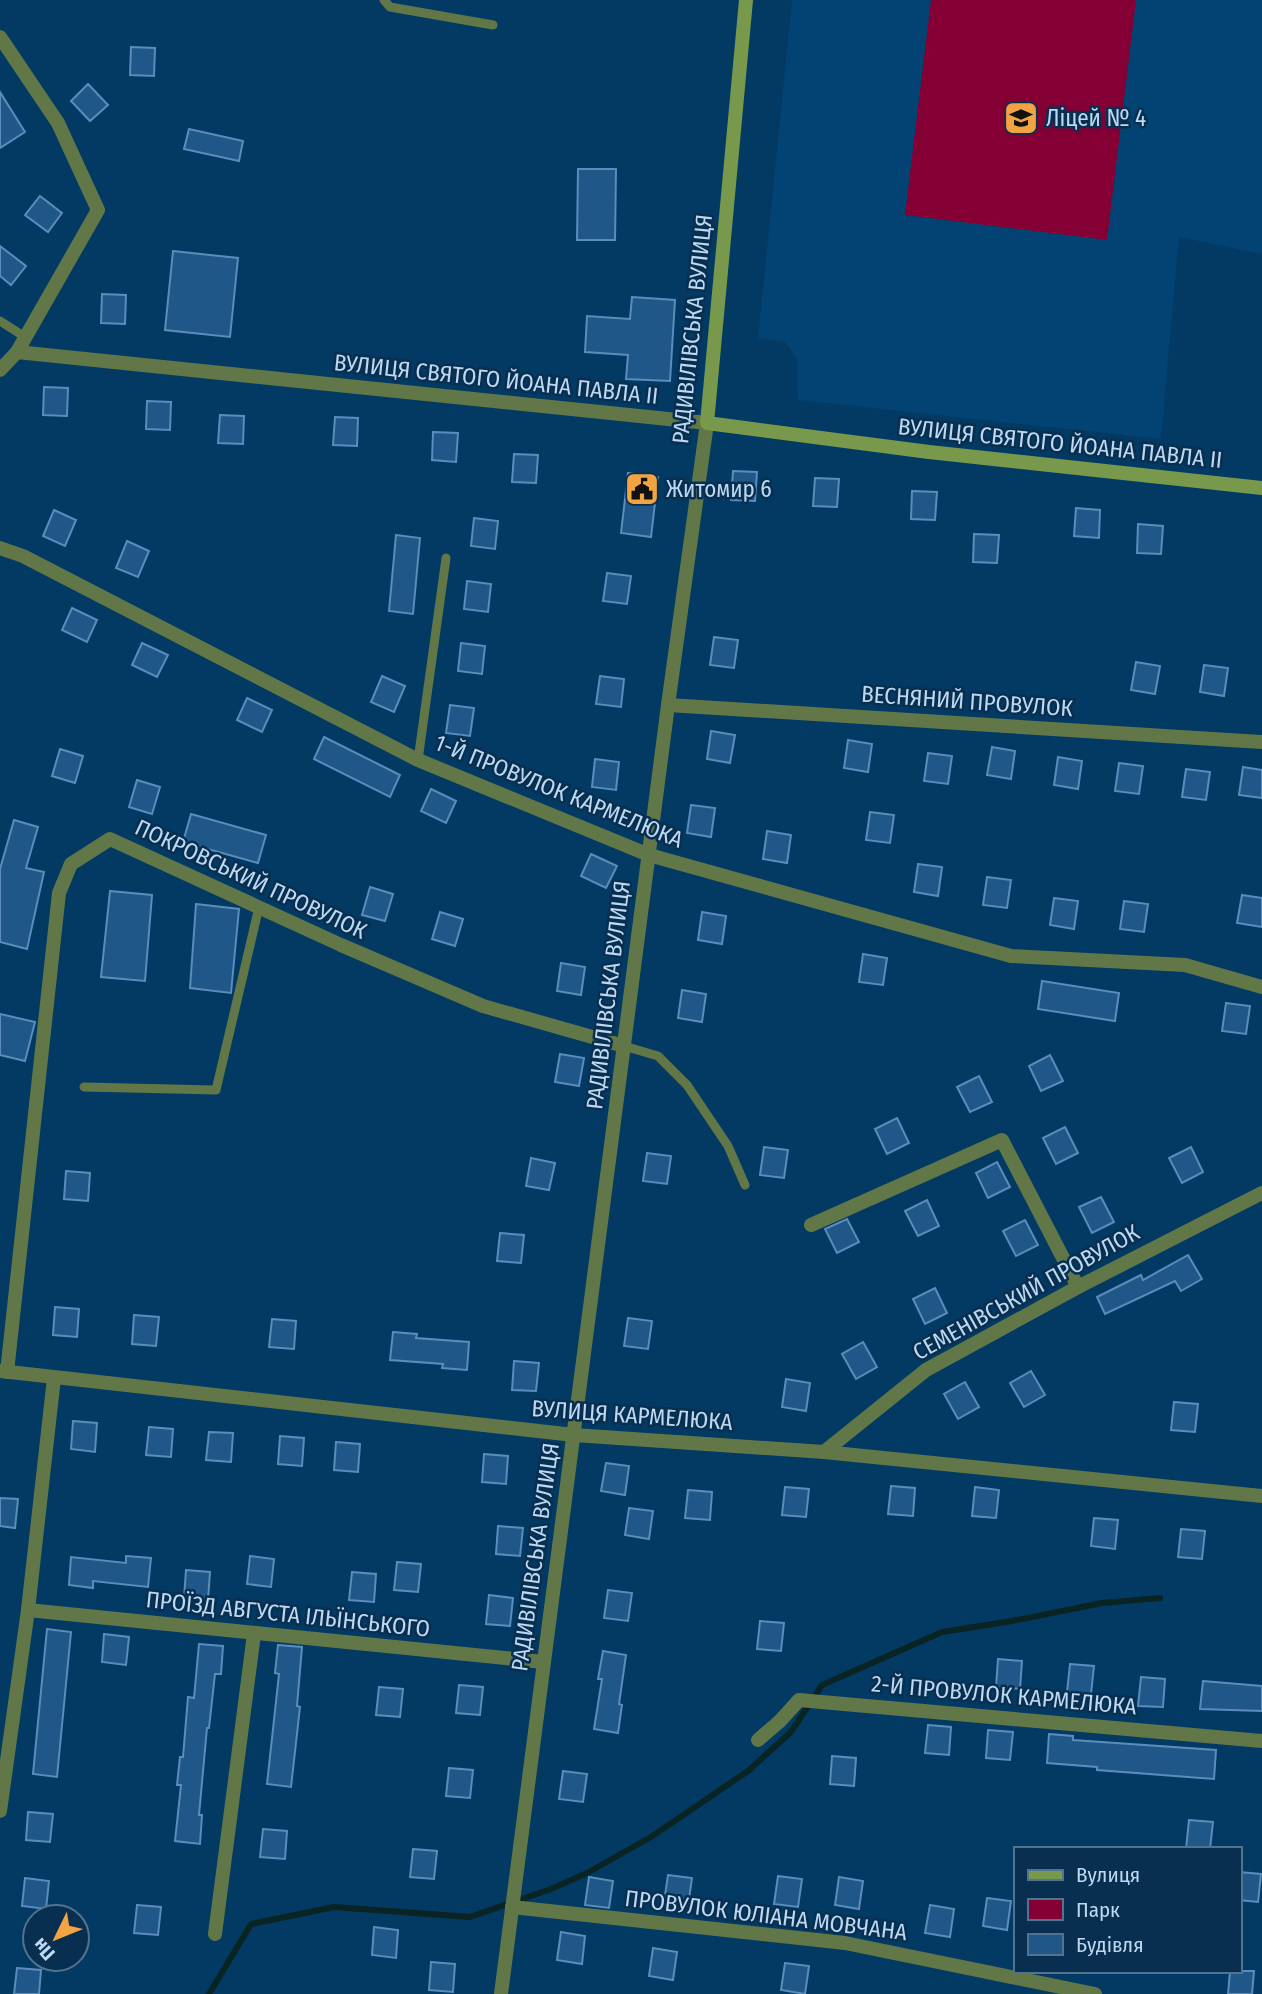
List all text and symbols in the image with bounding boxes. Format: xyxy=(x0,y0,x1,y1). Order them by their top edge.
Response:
school or university icon: Ліцей № 4 xyxy=(1002,99,1040,137)
place label: Ліцей № 4 xyxy=(1046,104,1146,132)
street label: РАДИВІЛІВСЬКА ВУЛИЦЯ xyxy=(666,213,718,445)
street label: ВУЛИЦЯ СВЯТОГО ЙОАНА ПАВЛА II xyxy=(333,348,659,410)
street label: ВУЛИЦЯ СВЯТОГО ЙОАНА ПАВЛА II xyxy=(897,412,1223,474)
public building icon: Житомир 6 xyxy=(623,470,661,508)
place label: Житомир 6 xyxy=(666,475,772,503)
street label: ВЕСНЯНИЙ ПРОВУЛОК xyxy=(860,680,1074,722)
street label: 1-Й ПРОВУЛОК КАРМЕЛЮКА xyxy=(431,728,687,854)
street label: ПОКРОВСЬКИЙ ПРОВУЛОК xyxy=(131,813,372,945)
street label: РАДИВІЛІВСЬКА ВУЛИЦЯ xyxy=(580,879,636,1111)
street label: СЕМЕНІВСЬКИЙ ПРОВУЛОК xyxy=(908,1218,1145,1366)
street label: ВУЛИЦЯ КАРМЕЛЮКА xyxy=(530,1394,734,1436)
street label: РАДИВІЛІВСЬКА ВУЛИЦЯ xyxy=(505,1441,565,1673)
street label: ПРОЇЗД АВГУСТА ІЛЬЇНСЬКОГО xyxy=(145,1585,431,1643)
street label: 2-Й ПРОВУЛОК КАРМЕЛЮКА xyxy=(870,1669,1138,1721)
legend xyxy=(1014,1847,1241,1973)
text: Вулиця xyxy=(1076,1862,1140,1888)
street label: ПРОВУЛОК ЮЛІАНА МОВЧАНА xyxy=(623,1884,909,1946)
text: Парк xyxy=(1076,1897,1120,1923)
north arrow xyxy=(21,1903,91,1973)
text: Будівля xyxy=(1076,1932,1144,1958)
text: Пн xyxy=(28,1934,60,1965)

